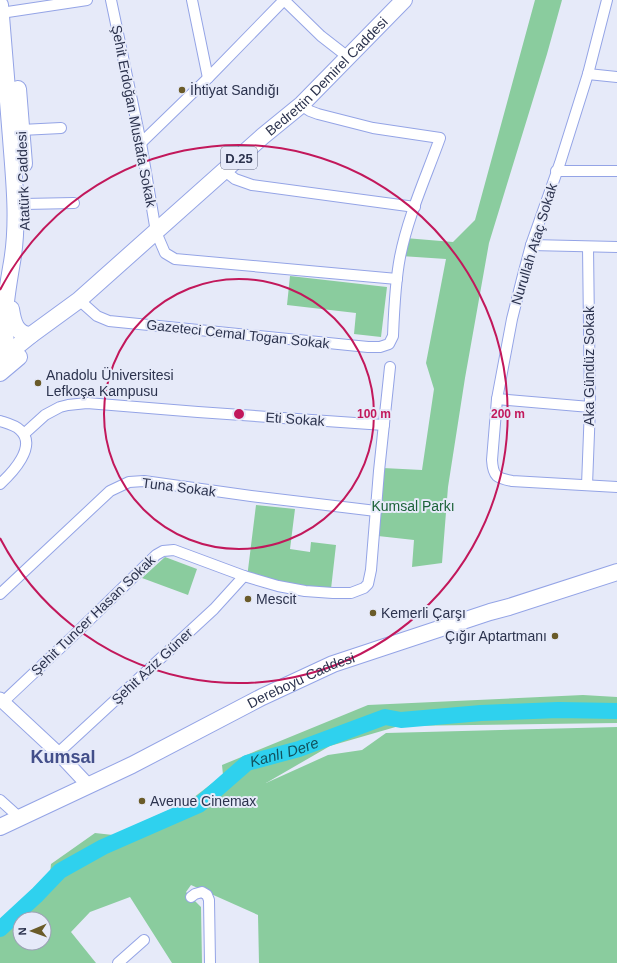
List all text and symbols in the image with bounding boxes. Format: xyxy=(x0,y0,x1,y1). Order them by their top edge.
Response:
street label: Bedrettin Demirel Caddesi xyxy=(262,14,391,139)
street label: Şehit Erdoğan Mustafa Sokak xyxy=(108,24,160,209)
place label: İhtiyat Sandığı xyxy=(190,81,280,98)
marker: İhtiyat Sandığı xyxy=(177,85,187,95)
street label: Atatürk Caddesi xyxy=(13,131,33,231)
road number: D.25 xyxy=(221,147,257,169)
street label: Nurullah Ataç Sokak xyxy=(508,180,560,307)
street label: Aka Gündüz Sokak xyxy=(581,305,597,426)
street label: Gazeteci Cemal Togan Sokak xyxy=(146,316,331,352)
place label: Anadolu Üniversitesi Lefkoşa Kampusu xyxy=(46,366,174,399)
marker: Anadolu Üniversitesi Lefkoşa Kampusu xyxy=(33,378,43,388)
centre of rings xyxy=(232,407,246,421)
text: 100 m xyxy=(357,407,391,421)
text: 200 m xyxy=(491,407,525,421)
street label: Eti Sokak xyxy=(265,409,326,429)
street label: Tuna Sokak xyxy=(141,475,218,500)
park label: Kumsal Parkı xyxy=(371,498,455,514)
street label: Şehit Tuncer Hasan Sokak xyxy=(28,551,159,678)
place label: Mescit xyxy=(256,591,297,607)
marker: Mescit xyxy=(243,594,253,604)
place label: Kemerli Çarşı xyxy=(381,605,466,621)
marker: Kemerli Çarşı xyxy=(368,608,378,618)
street label: Şehit Aziz Güner xyxy=(108,624,196,707)
place label: Çığır Aptartmanı xyxy=(445,628,547,644)
marker: Çığır Aptartmanı xyxy=(550,631,560,641)
street label: Dereboyu Caddesi xyxy=(244,649,357,711)
water label: Kanlı Dere xyxy=(248,733,321,770)
district label: Kumsal xyxy=(30,747,96,767)
place label: Avenue Cinemax xyxy=(150,793,256,809)
marker: Avenue Cinemax xyxy=(137,796,147,806)
north arrow xyxy=(12,911,52,951)
text: N xyxy=(16,927,28,936)

